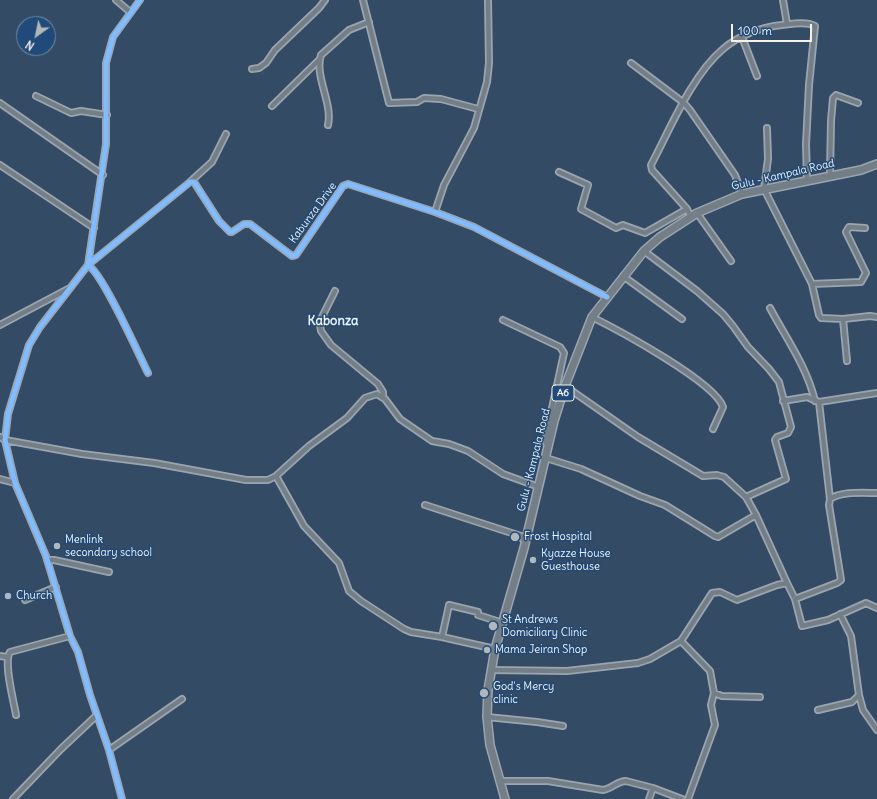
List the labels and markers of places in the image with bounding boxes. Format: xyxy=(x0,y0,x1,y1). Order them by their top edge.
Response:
place label: Frost Hospital xyxy=(524,530,592,544)
marker: Frost Hospital xyxy=(509,531,521,543)
place label: Menlink secondary school xyxy=(65,533,152,559)
marker: Menlink secondary school xyxy=(52,541,62,551)
place label: Kyazze House Guesthouse xyxy=(541,547,611,573)
marker: Kyazze House Guesthouse xyxy=(528,555,538,565)
place label: Church xyxy=(16,589,52,603)
marker: Church xyxy=(3,591,13,601)
place label: St Andrews Domiciliary Clinic xyxy=(502,613,587,639)
marker: St Andrews Domiciliary Clinic xyxy=(487,620,499,632)
place label: Mama Jeiran Shop xyxy=(495,643,587,657)
marker: Mama Jeiran Shop xyxy=(482,645,492,655)
place label: God's Mercy clinic xyxy=(493,680,554,706)
marker: God's Mercy clinic xyxy=(478,687,490,699)

